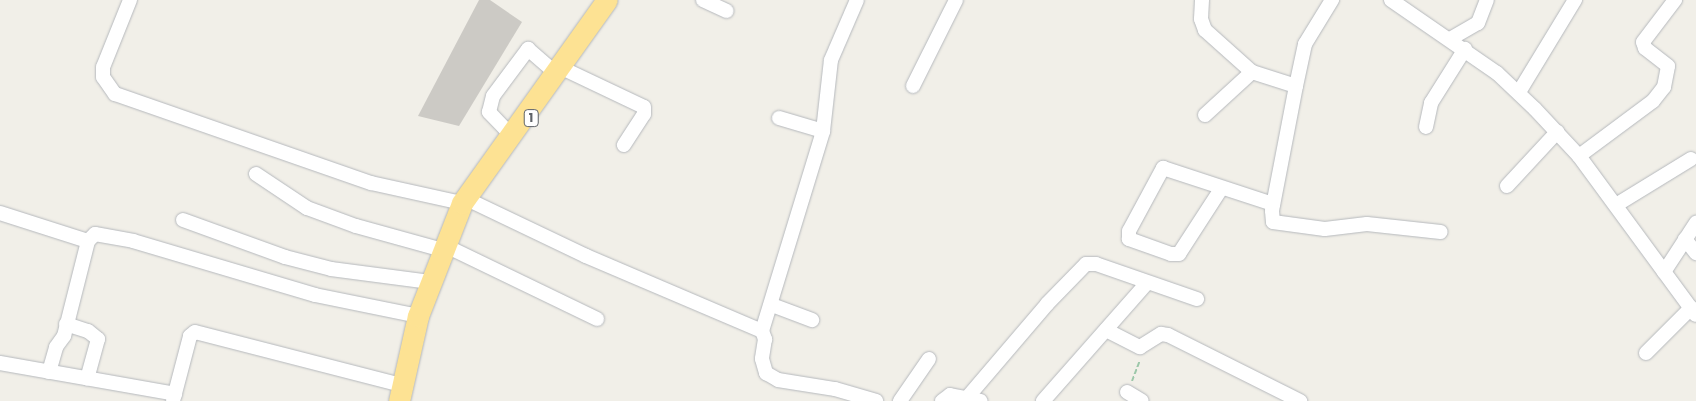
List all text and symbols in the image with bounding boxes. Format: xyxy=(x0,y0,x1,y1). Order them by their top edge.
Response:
road number: 1 xyxy=(524,109,538,128)

